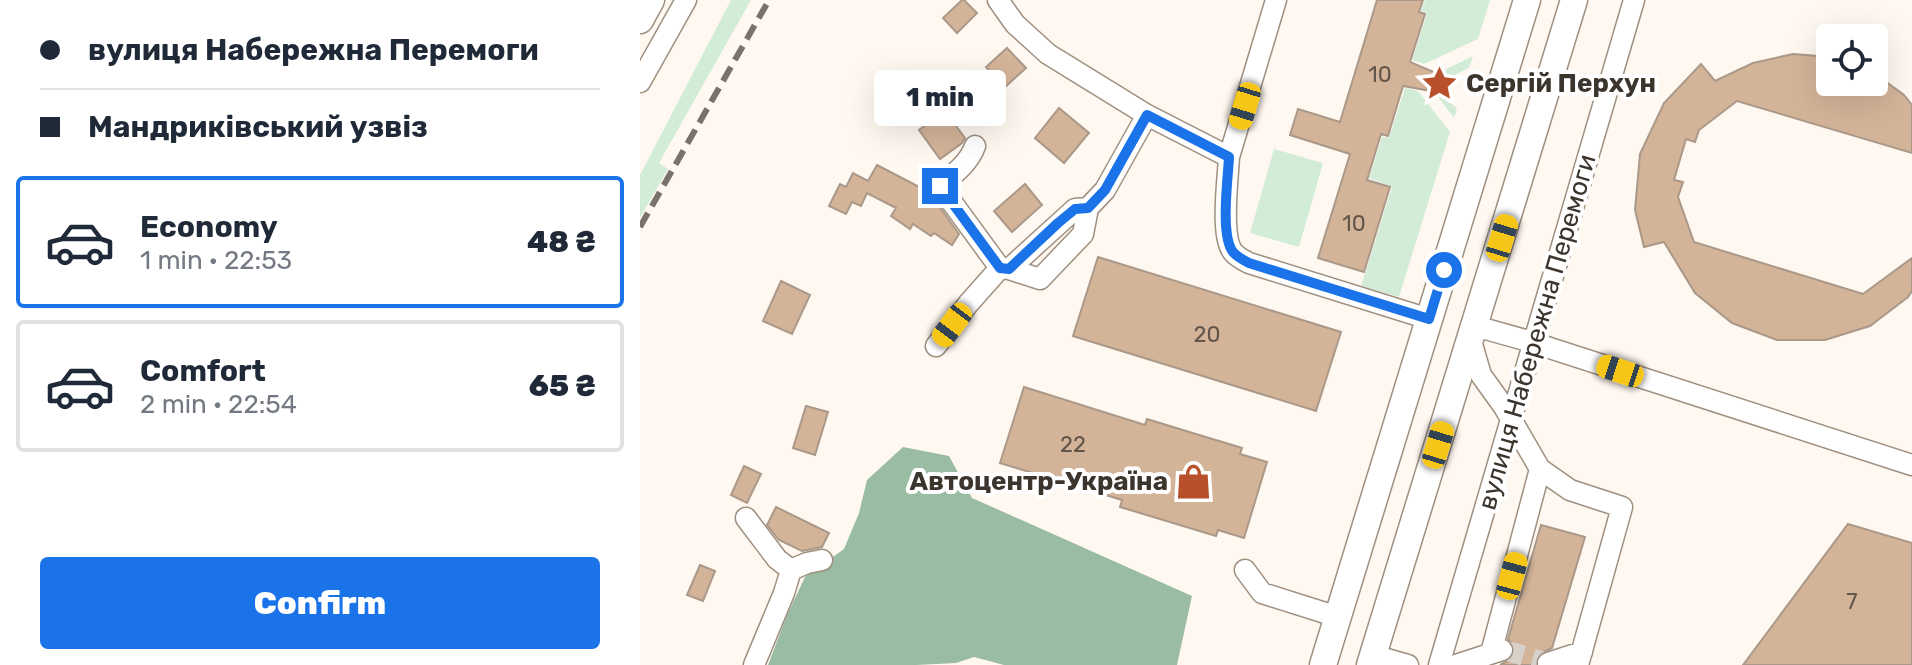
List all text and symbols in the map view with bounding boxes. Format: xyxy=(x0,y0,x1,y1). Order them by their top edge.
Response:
map controls xyxy=(1816,24,1888,96)
button: locate xyxy=(1816,24,1888,96)
text: вулиця Набережна Перемоги xyxy=(88,32,539,68)
house number: 10 xyxy=(1368,61,1392,88)
place icon: Сергій Перхун xyxy=(1421,64,1459,102)
place label: Сергій Перхун xyxy=(1466,68,1656,99)
callout: 1 min xyxy=(874,70,1006,126)
car xyxy=(1227,80,1263,132)
text: 1 min xyxy=(906,82,974,113)
text: Мандриківський узвіз xyxy=(88,109,428,145)
street label: вулиця Набережна Перемоги xyxy=(1471,151,1603,513)
route end xyxy=(922,168,958,204)
icon: car xyxy=(44,206,116,278)
text: Economy xyxy=(140,209,278,245)
house number: 10 xyxy=(1342,210,1366,237)
car xyxy=(1484,212,1520,264)
text: 48 ₴ xyxy=(527,224,596,260)
text: 1 min · 22:53 xyxy=(140,245,292,276)
route start xyxy=(1426,252,1462,288)
car xyxy=(928,299,976,351)
house number: 20 xyxy=(1194,321,1220,348)
icon: car xyxy=(44,350,116,422)
car xyxy=(1593,352,1647,390)
text: Comfort xyxy=(140,353,266,389)
text: 65 ₴ xyxy=(529,368,596,404)
text: 2 min · 22:54 xyxy=(140,389,297,420)
car xyxy=(1420,419,1456,471)
house number: 22 xyxy=(1060,431,1086,458)
shop icon: Автоцентр-Україна xyxy=(1175,462,1213,500)
place label: Автоцентр-Україна xyxy=(910,466,1168,497)
car xyxy=(1494,550,1530,602)
button: Confirm xyxy=(40,557,600,649)
house number: 7 xyxy=(1846,588,1858,615)

